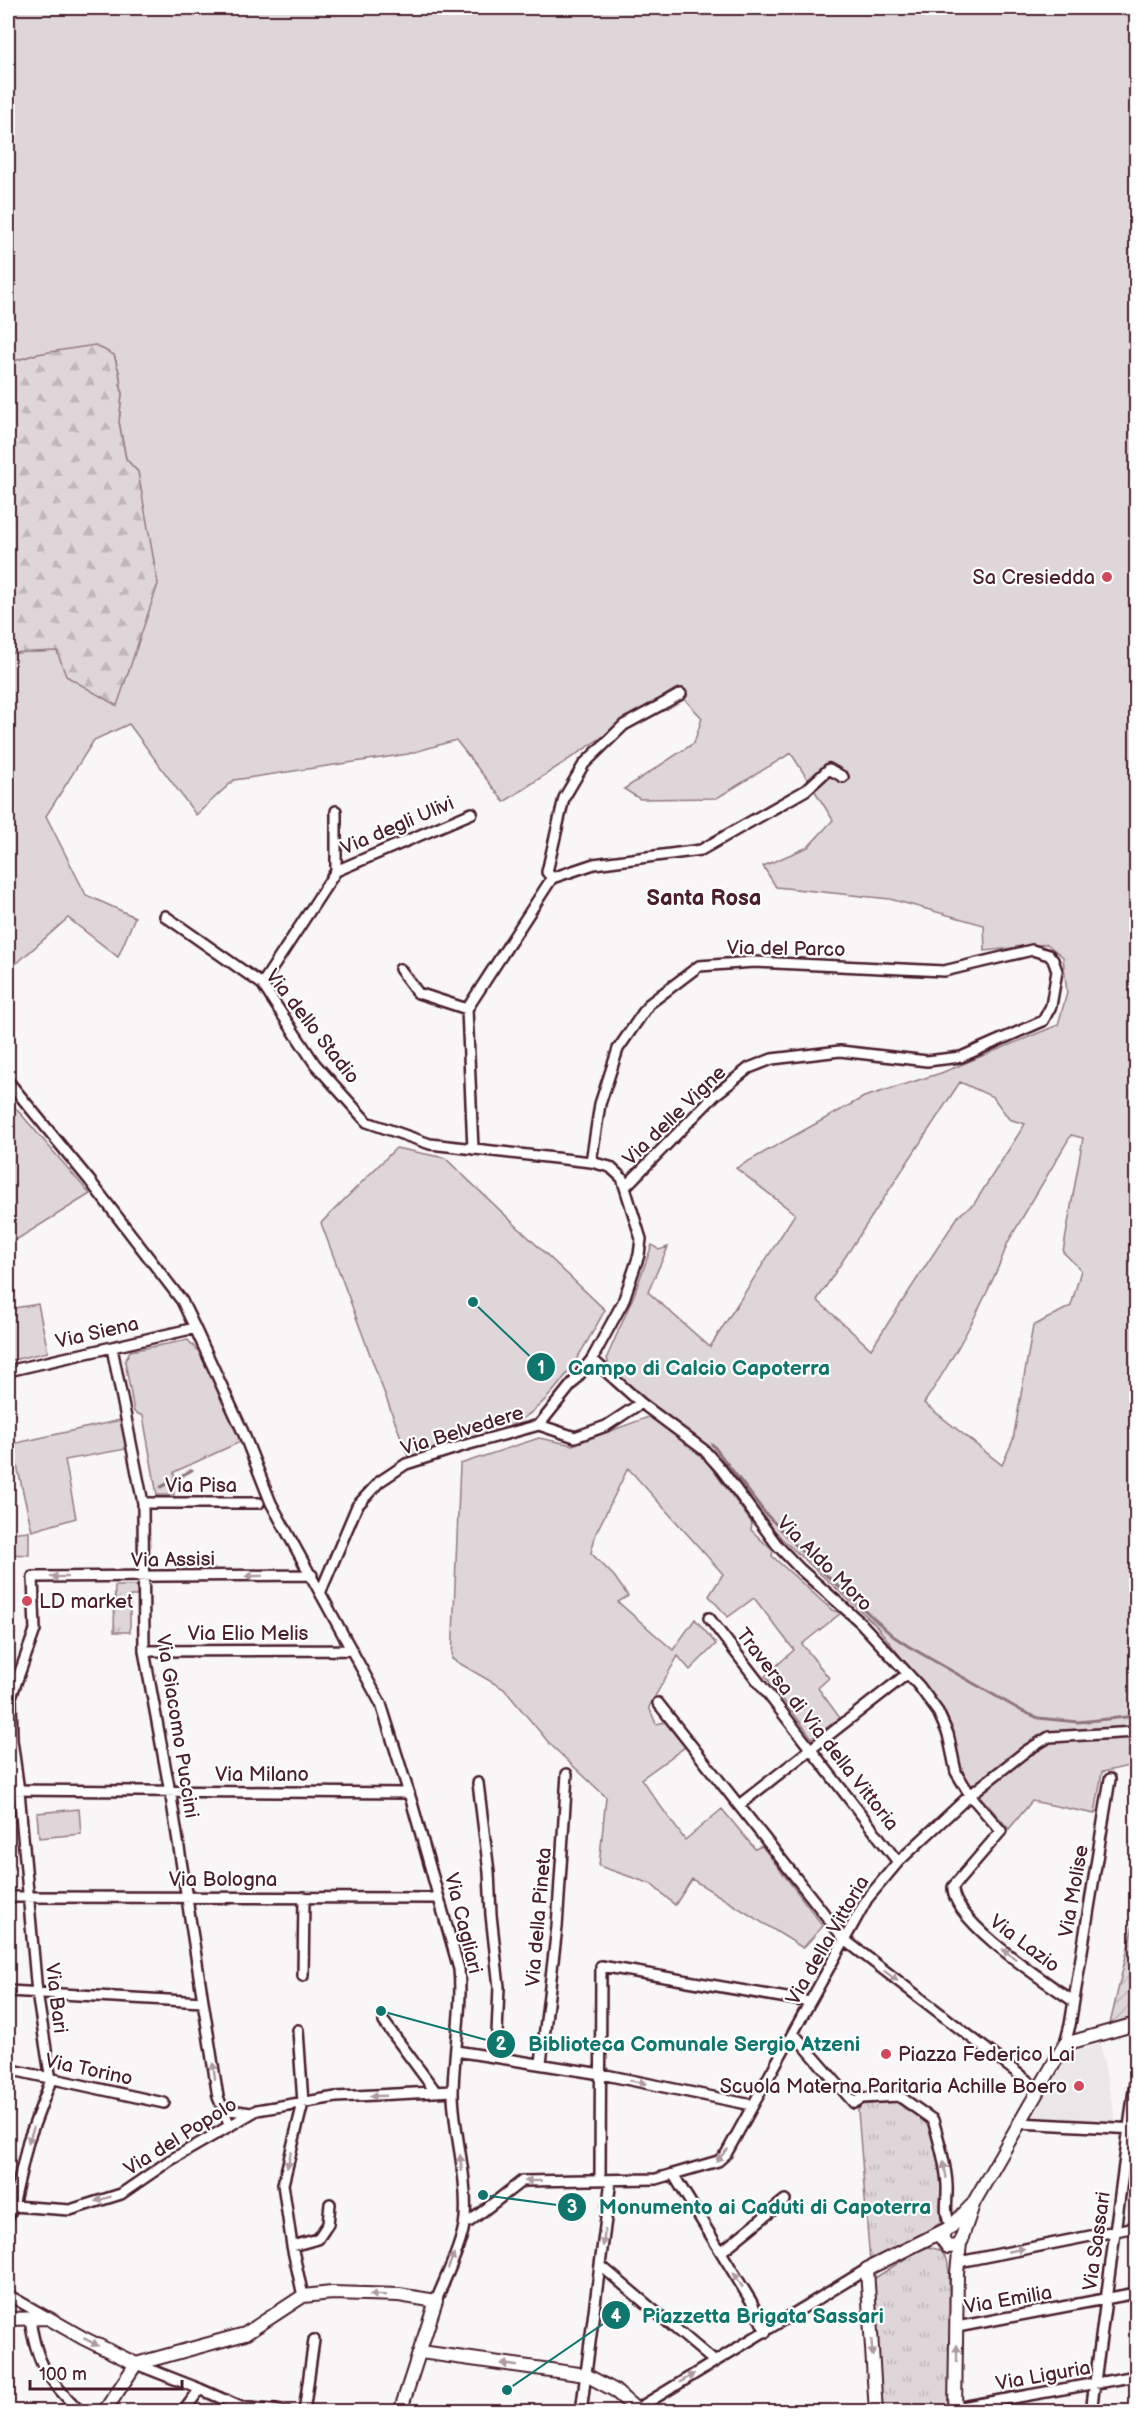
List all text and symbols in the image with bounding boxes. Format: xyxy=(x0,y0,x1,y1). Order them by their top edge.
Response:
place label: Sa Cresiedda xyxy=(973,566,1095,590)
marker: Sa Cresiedda xyxy=(1100,570,1114,584)
street label: Via degli Ulivi xyxy=(337,791,458,861)
district label: Santa Rosa xyxy=(647,885,761,912)
street label: Via del Parco xyxy=(726,936,846,962)
street label: Via dello Stadio xyxy=(260,965,364,1089)
street label: Via delle Vigne xyxy=(618,1060,731,1171)
street label: Via Siena xyxy=(53,1312,141,1354)
callout: Campo di Calcio Capoterra xyxy=(526,1348,842,1387)
text: Campo di Calcio Capoterra xyxy=(568,1356,830,1381)
text: 1 xyxy=(537,1358,545,1379)
street label: Via Belvedere xyxy=(398,1401,527,1461)
street label: Via Pisa xyxy=(165,1474,237,1498)
street label: Via Aldo Moro xyxy=(771,1511,877,1617)
street label: Via Assisi xyxy=(131,1547,215,1573)
one-way arrow xyxy=(244,1571,263,1581)
one-way arrow xyxy=(49,1572,68,1582)
place label: LD market xyxy=(39,1590,133,1614)
marker: LD market xyxy=(20,1594,34,1608)
street label: Via Elio Melis xyxy=(188,1622,309,1646)
street label: Traversa di Via della Vittoria xyxy=(731,1624,904,1836)
street label: Via Giacomo Puccini xyxy=(151,1633,203,1820)
street label: Via Milano xyxy=(215,1763,309,1787)
street label: Via Molise xyxy=(1054,1843,1094,1939)
street label: Via della Pineta xyxy=(521,1846,557,1988)
street label: Via Bologna xyxy=(169,1868,277,1892)
street label: Via Cagliari xyxy=(439,1870,487,1976)
street label: Via della Vittoria xyxy=(781,1872,875,2009)
street label: Via Lazio xyxy=(985,1910,1064,1978)
one-way arrow xyxy=(1002,1948,1017,1960)
street label: Via Bari xyxy=(40,1962,72,2035)
one-way arrow xyxy=(883,1969,899,1982)
callout: Biblioteca Comunale Sergio Atzeni xyxy=(486,2025,872,2064)
text: Biblioteca Comunale Sergio Atzeni xyxy=(528,2032,860,2057)
text: 2 xyxy=(496,2034,507,2055)
place label: Piazza Federico Lai xyxy=(898,2043,1075,2067)
marker: Piazza Federico Lai xyxy=(879,2047,893,2061)
street label: Via Torino xyxy=(43,2049,135,2091)
one-way arrow xyxy=(209,2061,218,2080)
place label: Scuola Materna Paritaria Achille Boero xyxy=(720,2075,1067,2099)
one-way arrow xyxy=(629,2077,647,2087)
marker: Scuola Materna Paritaria Achille Boero xyxy=(1072,2079,1086,2093)
one-way arrow xyxy=(368,2091,387,2100)
street label: Via del Popolo xyxy=(120,2093,241,2181)
one-way arrow xyxy=(25,2126,35,2144)
one-way arrow xyxy=(715,2148,730,2162)
one-way arrow xyxy=(284,2151,294,2169)
one-way arrow xyxy=(456,2154,465,2173)
one-way arrow xyxy=(940,2160,949,2179)
one-way arrow xyxy=(524,2176,543,2186)
callout: Monumento ai Caduti di Capoterra xyxy=(557,2187,943,2226)
street label: Via Sassari xyxy=(1078,2190,1116,2292)
one-way arrow xyxy=(94,2195,112,2204)
text: Monumento ai Caduti di Capoterra xyxy=(599,2195,931,2220)
text: 3 xyxy=(567,2197,577,2218)
one-way arrow xyxy=(599,2229,608,2248)
one-way arrow xyxy=(1007,2245,1026,2254)
one-way arrow xyxy=(447,2252,456,2270)
one-way arrow xyxy=(733,2272,744,2288)
street label: Via Emilia xyxy=(962,2280,1054,2319)
one-way arrow xyxy=(369,2290,388,2300)
callout: Piazzetta Brigata Sassari xyxy=(601,2296,896,2335)
text: Piazzetta Brigata Sassari xyxy=(642,2304,884,2329)
text: 4 xyxy=(611,2306,622,2327)
one-way arrow xyxy=(83,2337,100,2347)
one-way arrow xyxy=(868,2339,877,2358)
one-way arrow xyxy=(953,2344,962,2363)
scale bar xyxy=(30,2353,182,2391)
street label: Via Liguria xyxy=(994,2356,1092,2396)
one-way arrow xyxy=(499,2360,518,2369)
text: 100 m xyxy=(39,2364,87,2385)
one-way arrow xyxy=(679,2373,695,2384)

